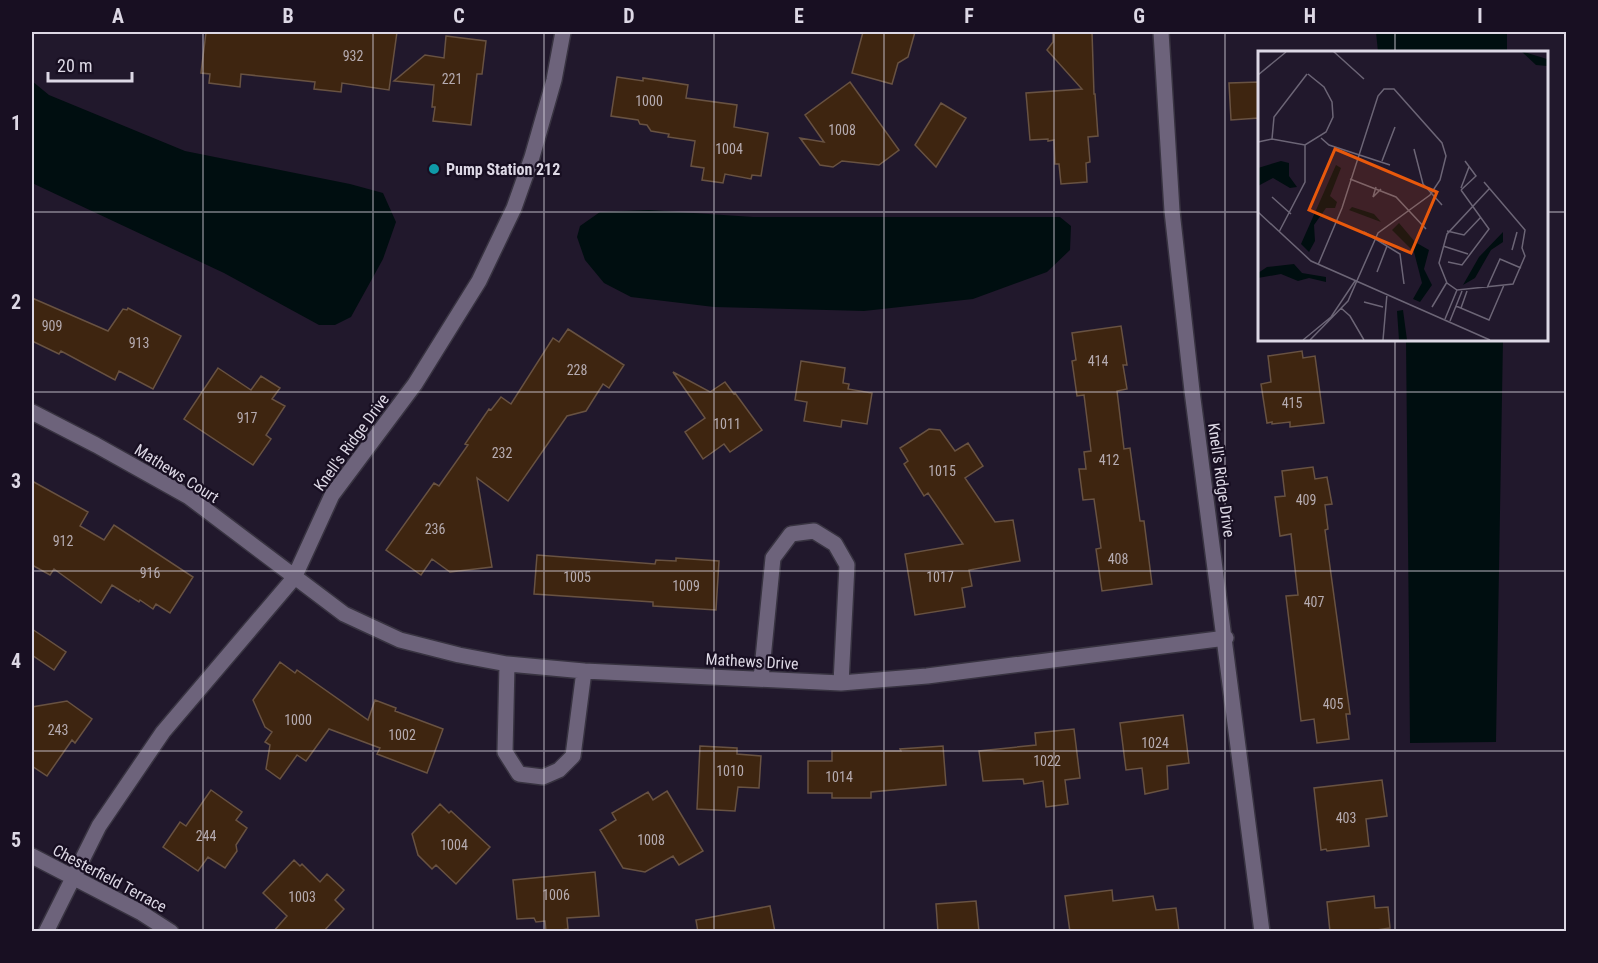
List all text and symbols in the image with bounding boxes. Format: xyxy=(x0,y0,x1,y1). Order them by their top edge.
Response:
text: A xyxy=(112,4,124,28)
text: B xyxy=(282,4,294,28)
text: C xyxy=(453,4,465,28)
text: D xyxy=(623,4,635,28)
text: E xyxy=(794,4,804,28)
text: F xyxy=(964,4,974,28)
text: G xyxy=(1133,4,1145,28)
text: H xyxy=(1304,4,1316,28)
text: I xyxy=(1477,4,1483,28)
scale bar xyxy=(48,45,132,83)
house number: 932 xyxy=(343,48,363,64)
inset map xyxy=(1258,51,1547,340)
text: 20 m xyxy=(57,55,92,76)
house number: 221 xyxy=(442,71,462,87)
house number: 1000 xyxy=(635,93,663,109)
text: 1 xyxy=(11,111,21,135)
house number: 1008 xyxy=(828,122,856,138)
house number: 1004 xyxy=(715,141,743,157)
place label: Pump Station 212 xyxy=(446,160,560,179)
marker: Pump Station 212 xyxy=(427,162,441,176)
text: 2 xyxy=(11,290,21,314)
house number: 909 xyxy=(42,318,62,334)
house number: 913 xyxy=(129,335,149,351)
house number: 414 xyxy=(1088,353,1108,369)
house number: 228 xyxy=(567,362,587,378)
street label: Knell's Ridge Drive xyxy=(310,390,393,495)
house number: 415 xyxy=(1282,395,1302,411)
house number: 917 xyxy=(237,410,257,426)
house number: 1011 xyxy=(713,416,741,432)
street label: Knell's Ridge Drive xyxy=(1204,422,1239,539)
street label: Mathews Court xyxy=(131,440,223,507)
house number: 232 xyxy=(492,445,512,461)
house number: 412 xyxy=(1099,452,1119,468)
house number: 1015 xyxy=(928,463,956,479)
text: 3 xyxy=(11,469,21,493)
house number: 409 xyxy=(1296,492,1316,508)
house number: 236 xyxy=(425,521,445,537)
house number: 912 xyxy=(53,533,73,549)
house number: 408 xyxy=(1108,551,1128,567)
house number: 916 xyxy=(140,565,160,581)
house number: 1005 xyxy=(563,569,591,585)
house number: 1017 xyxy=(926,569,954,585)
house number: 1009 xyxy=(672,578,700,594)
house number: 407 xyxy=(1304,594,1324,610)
text: 4 xyxy=(11,649,21,673)
street label: Mathews Drive xyxy=(705,650,799,673)
house number: 405 xyxy=(1323,696,1343,712)
house number: 1000 xyxy=(284,712,312,728)
house number: 243 xyxy=(48,722,68,738)
house number: 1002 xyxy=(388,727,416,743)
house number: 1024 xyxy=(1141,735,1169,751)
house number: 1022 xyxy=(1033,753,1061,769)
house number: 1010 xyxy=(716,763,744,779)
house number: 1014 xyxy=(825,769,853,785)
house number: 403 xyxy=(1336,810,1356,826)
text: 5 xyxy=(11,828,21,852)
house number: 244 xyxy=(196,828,216,844)
house number: 1008 xyxy=(637,832,665,848)
house number: 1004 xyxy=(440,837,468,853)
street label: Chesterfield Terrace xyxy=(50,840,170,916)
house number: 1006 xyxy=(542,887,570,903)
house number: 1003 xyxy=(288,889,316,905)

